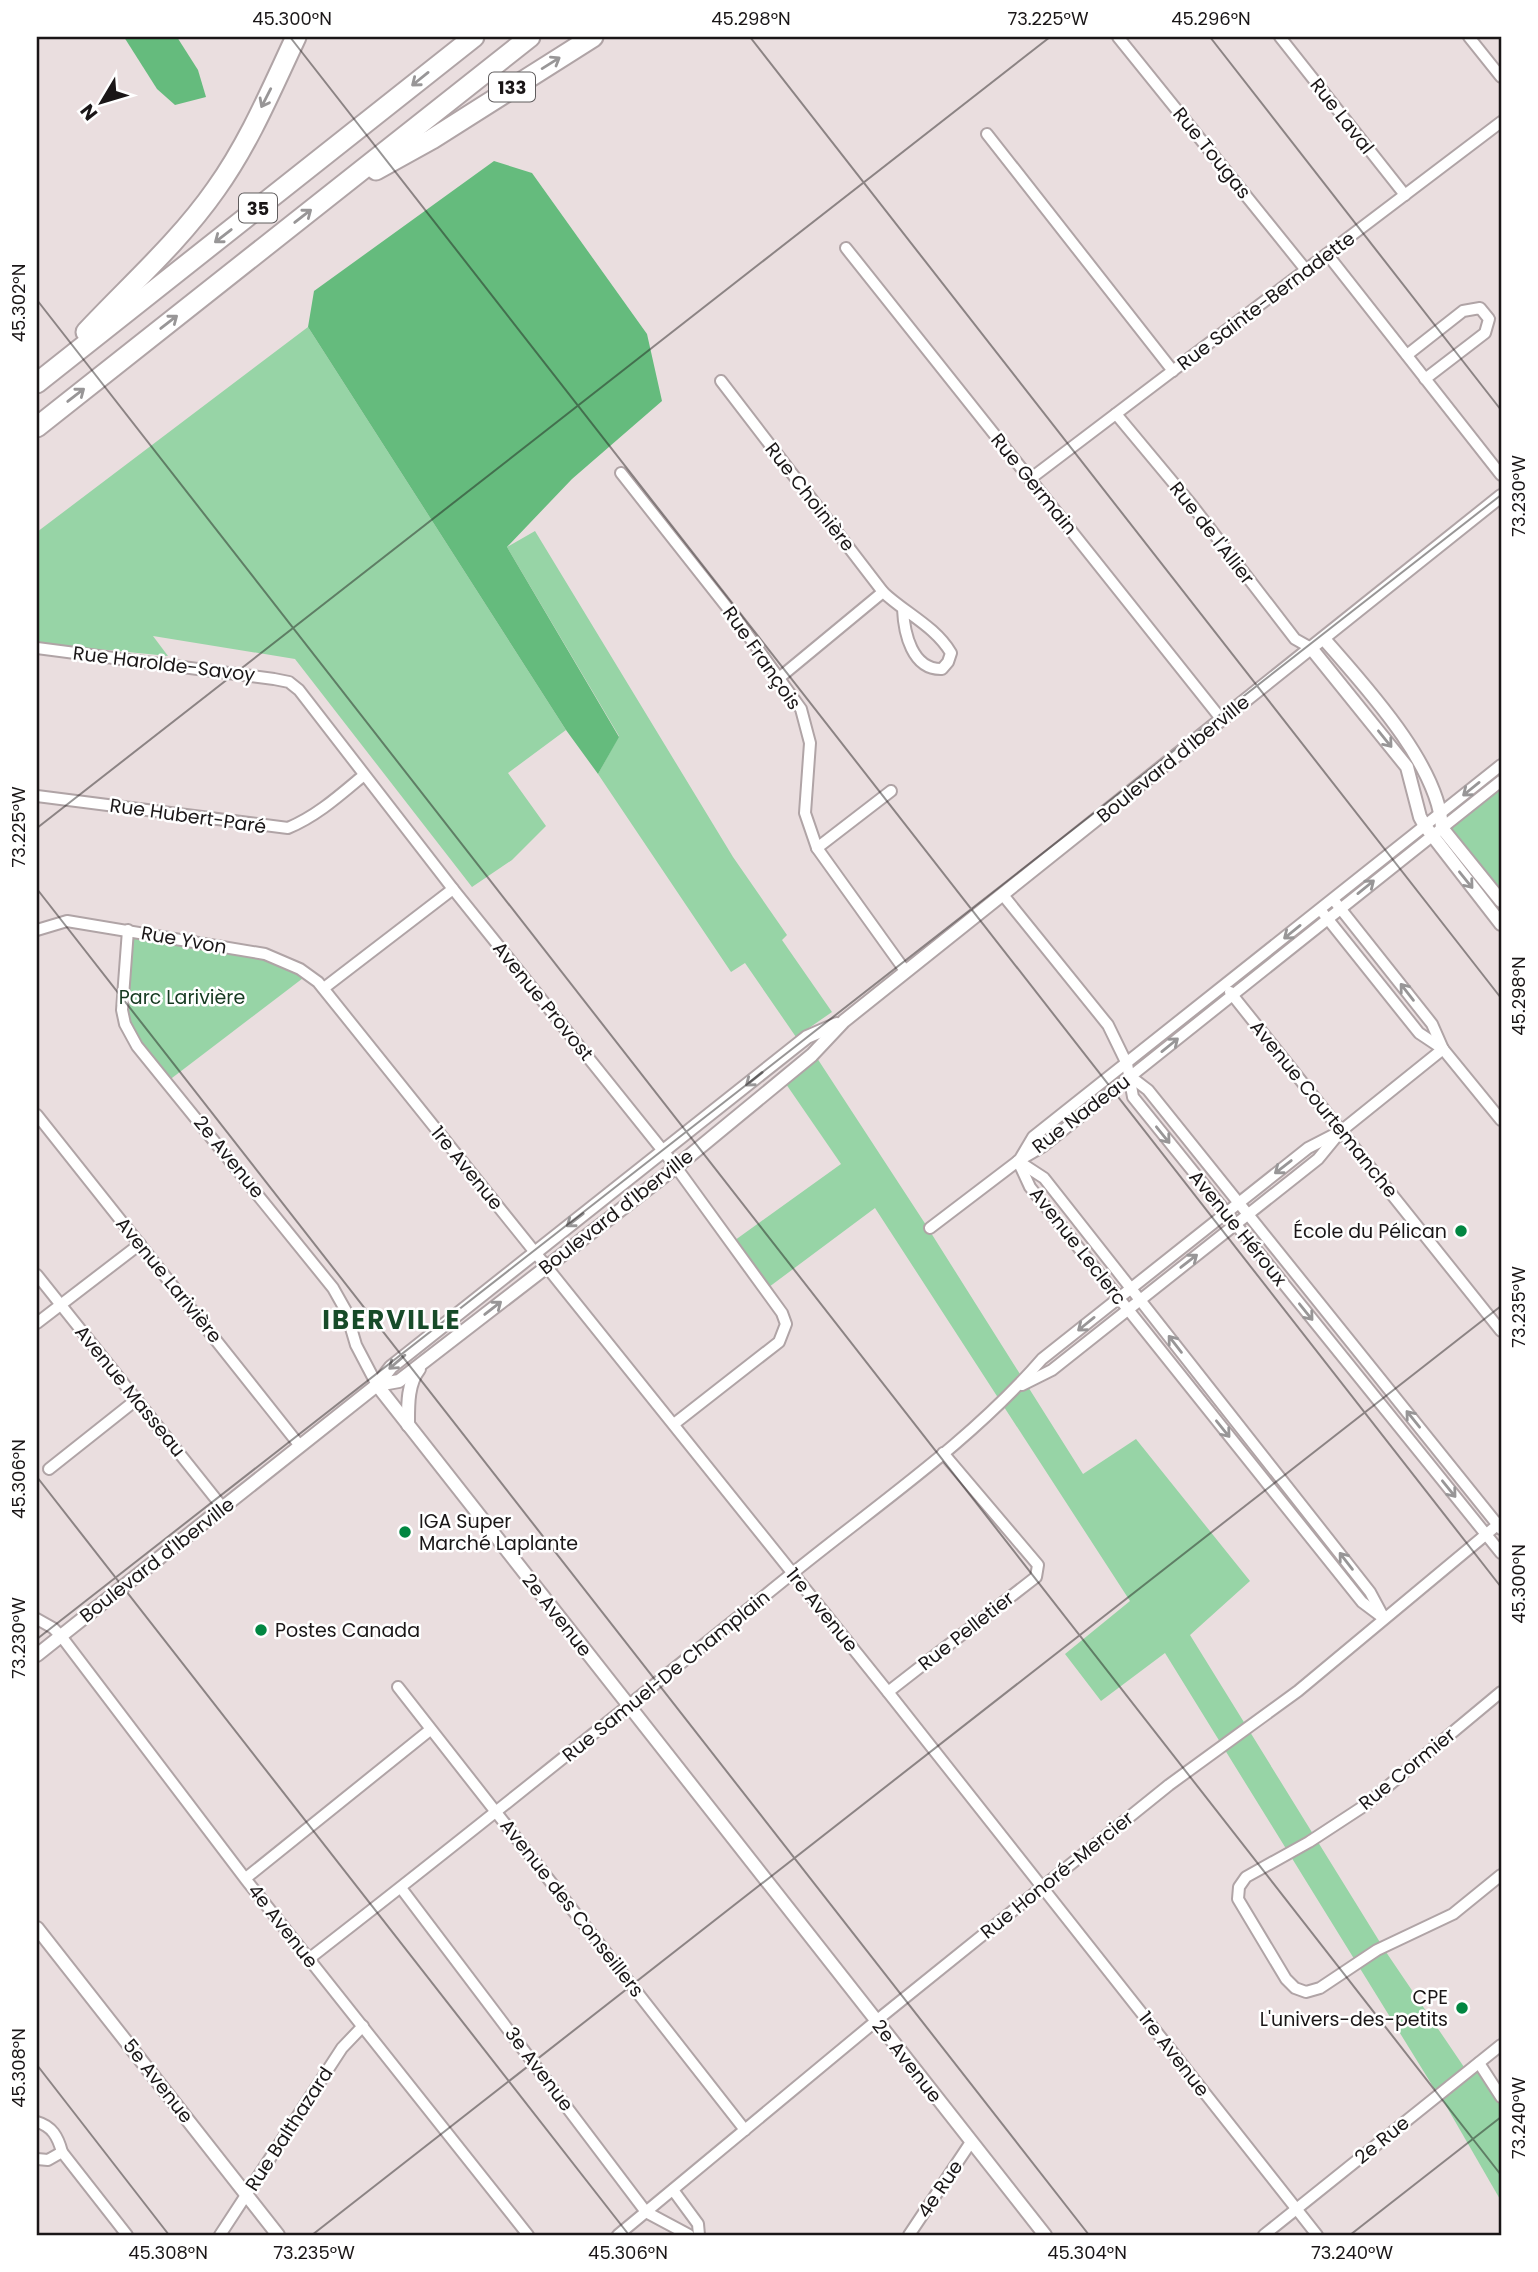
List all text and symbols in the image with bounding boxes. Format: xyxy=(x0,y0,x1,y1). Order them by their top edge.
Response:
text: 45.300°N xyxy=(252,6,332,31)
text: 45.298°N xyxy=(711,6,791,31)
text: 73.225°W xyxy=(1007,6,1089,31)
text: 45.296°N xyxy=(1171,6,1251,31)
one-way arrow xyxy=(541,55,561,69)
north arrow xyxy=(66,66,136,136)
one-way arrow xyxy=(412,72,430,87)
road number: 133 xyxy=(489,72,535,102)
street label: Rue Laval xyxy=(1304,72,1380,160)
one-way arrow xyxy=(259,87,273,108)
text: N xyxy=(74,98,104,126)
street label: Rue Tougas xyxy=(1167,101,1257,205)
road number: 35 xyxy=(239,194,277,223)
one-way arrow xyxy=(293,208,312,223)
street label: Rue Sainte-Bernadette xyxy=(1171,225,1361,377)
one-way arrow xyxy=(214,228,232,243)
text: 45.302°N xyxy=(6,264,31,342)
one-way arrow xyxy=(159,314,177,329)
one-way arrow xyxy=(66,388,85,403)
street label: Rue Germain xyxy=(985,428,1083,540)
street label: Rue Choinière xyxy=(759,437,861,557)
text: 73.230°W xyxy=(1506,455,1531,537)
street label: Rue de l'Allier xyxy=(1163,476,1261,590)
street label: Rue François xyxy=(716,601,808,715)
street label: Rue Harolde-Savoy xyxy=(71,639,257,689)
street label: Boulevard d'Iberville xyxy=(1091,689,1255,829)
one-way arrow xyxy=(1377,729,1392,747)
one-way arrow xyxy=(1463,782,1481,797)
text: 73.225°W xyxy=(6,786,31,868)
street label: Rue Hubert-Paré xyxy=(108,792,268,840)
one-way arrow xyxy=(1458,871,1474,889)
one-way arrow xyxy=(1356,880,1374,895)
street label: Rue Yvon xyxy=(139,919,229,961)
one-way arrow xyxy=(1283,924,1302,939)
street label: Avenue Provost xyxy=(486,936,600,1066)
text: 45.298°N xyxy=(1506,956,1531,1036)
one-way arrow xyxy=(1399,983,1414,1002)
park label: Parc Larivière xyxy=(119,984,245,1011)
street label: Avenue Courtemanche xyxy=(1244,1015,1404,1203)
one-way arrow xyxy=(1160,1038,1178,1053)
street label: Rue Nadeau xyxy=(1026,1068,1136,1160)
one-way arrow xyxy=(745,1072,763,1087)
street label: 2e Avenue xyxy=(187,1110,271,1204)
street label: 1re Avenue xyxy=(425,1120,509,1216)
one-way arrow xyxy=(1156,1125,1171,1143)
street label: Boulevard d'Iberville xyxy=(533,1143,699,1281)
one-way arrow xyxy=(1275,1160,1293,1175)
street label: Avenue Héroux xyxy=(1183,1164,1293,1292)
street label: Avenue Leclerc xyxy=(1023,1181,1133,1311)
street label: Avenue Larivière xyxy=(110,1211,228,1349)
one-way arrow xyxy=(566,1213,585,1228)
place label: École du Pélican xyxy=(1293,1218,1447,1245)
marker: École du Pélican xyxy=(1453,1223,1469,1239)
one-way arrow xyxy=(1180,1253,1198,1268)
text: 73.235°W xyxy=(1506,1266,1531,1348)
one-way arrow xyxy=(483,1300,502,1315)
district label: IBERVILLE xyxy=(322,1302,462,1338)
one-way arrow xyxy=(1298,1302,1314,1320)
one-way arrow xyxy=(1077,1316,1095,1331)
street label: Avenue Masseau xyxy=(68,1319,192,1463)
one-way arrow xyxy=(1168,1336,1183,1354)
one-way arrow xyxy=(389,1354,407,1370)
one-way arrow xyxy=(1405,1410,1421,1428)
one-way arrow xyxy=(1215,1419,1230,1437)
text: 45.306°N xyxy=(6,1439,31,1519)
one-way arrow xyxy=(1441,1479,1457,1497)
street label: Boulevard d'Iberville xyxy=(74,1491,240,1629)
place label: IGA Super Marché Laplante xyxy=(419,1508,578,1557)
marker: IGA Super Marché Laplante xyxy=(397,1524,413,1540)
text: 45.300°N xyxy=(1506,1544,1531,1624)
one-way arrow xyxy=(1339,1553,1354,1571)
street label: 1re Avenue xyxy=(780,1562,864,1658)
street label: 2e Avenue xyxy=(516,1568,598,1662)
street label: Rue Samuel-De Champlain xyxy=(556,1584,776,1768)
street label: Rue Pelletier xyxy=(912,1585,1020,1677)
text: 73.230°W xyxy=(6,1597,31,1679)
place label: Postes Canada xyxy=(275,1617,420,1644)
marker: Postes Canada xyxy=(253,1622,269,1638)
street label: Rue Cormier xyxy=(1353,1722,1461,1816)
street label: Rue Honoré-Mercier xyxy=(975,1805,1139,1945)
street label: Avenue des Conseillers xyxy=(494,1813,650,2003)
street label: 4e Avenue xyxy=(242,1878,324,1974)
place label: CPE L'univers-des-petits xyxy=(1260,1984,1448,2033)
marker: CPE L'univers-des-petits xyxy=(1454,2000,1470,2016)
street label: 1re Avenue xyxy=(1132,2006,1216,2102)
street label: 2e Avenue xyxy=(866,2014,948,2108)
street label: 3e Avenue xyxy=(498,2021,580,2117)
text: 45.308°N xyxy=(6,2028,31,2108)
street label: 5e Avenue xyxy=(117,2033,199,2129)
street label: Rue Balthazard xyxy=(239,2062,339,2196)
text: 73.240°W xyxy=(1506,2077,1531,2159)
street label: 2e Rue xyxy=(1349,2110,1415,2170)
street label: 4e Rue xyxy=(911,2155,969,2223)
text: 45.308°N xyxy=(128,2240,208,2265)
text: 73.235°W xyxy=(273,2240,355,2265)
text: 45.306°N xyxy=(588,2240,668,2265)
text: 45.304°N xyxy=(1047,2240,1127,2265)
text: 73.240°W xyxy=(1311,2240,1393,2265)

